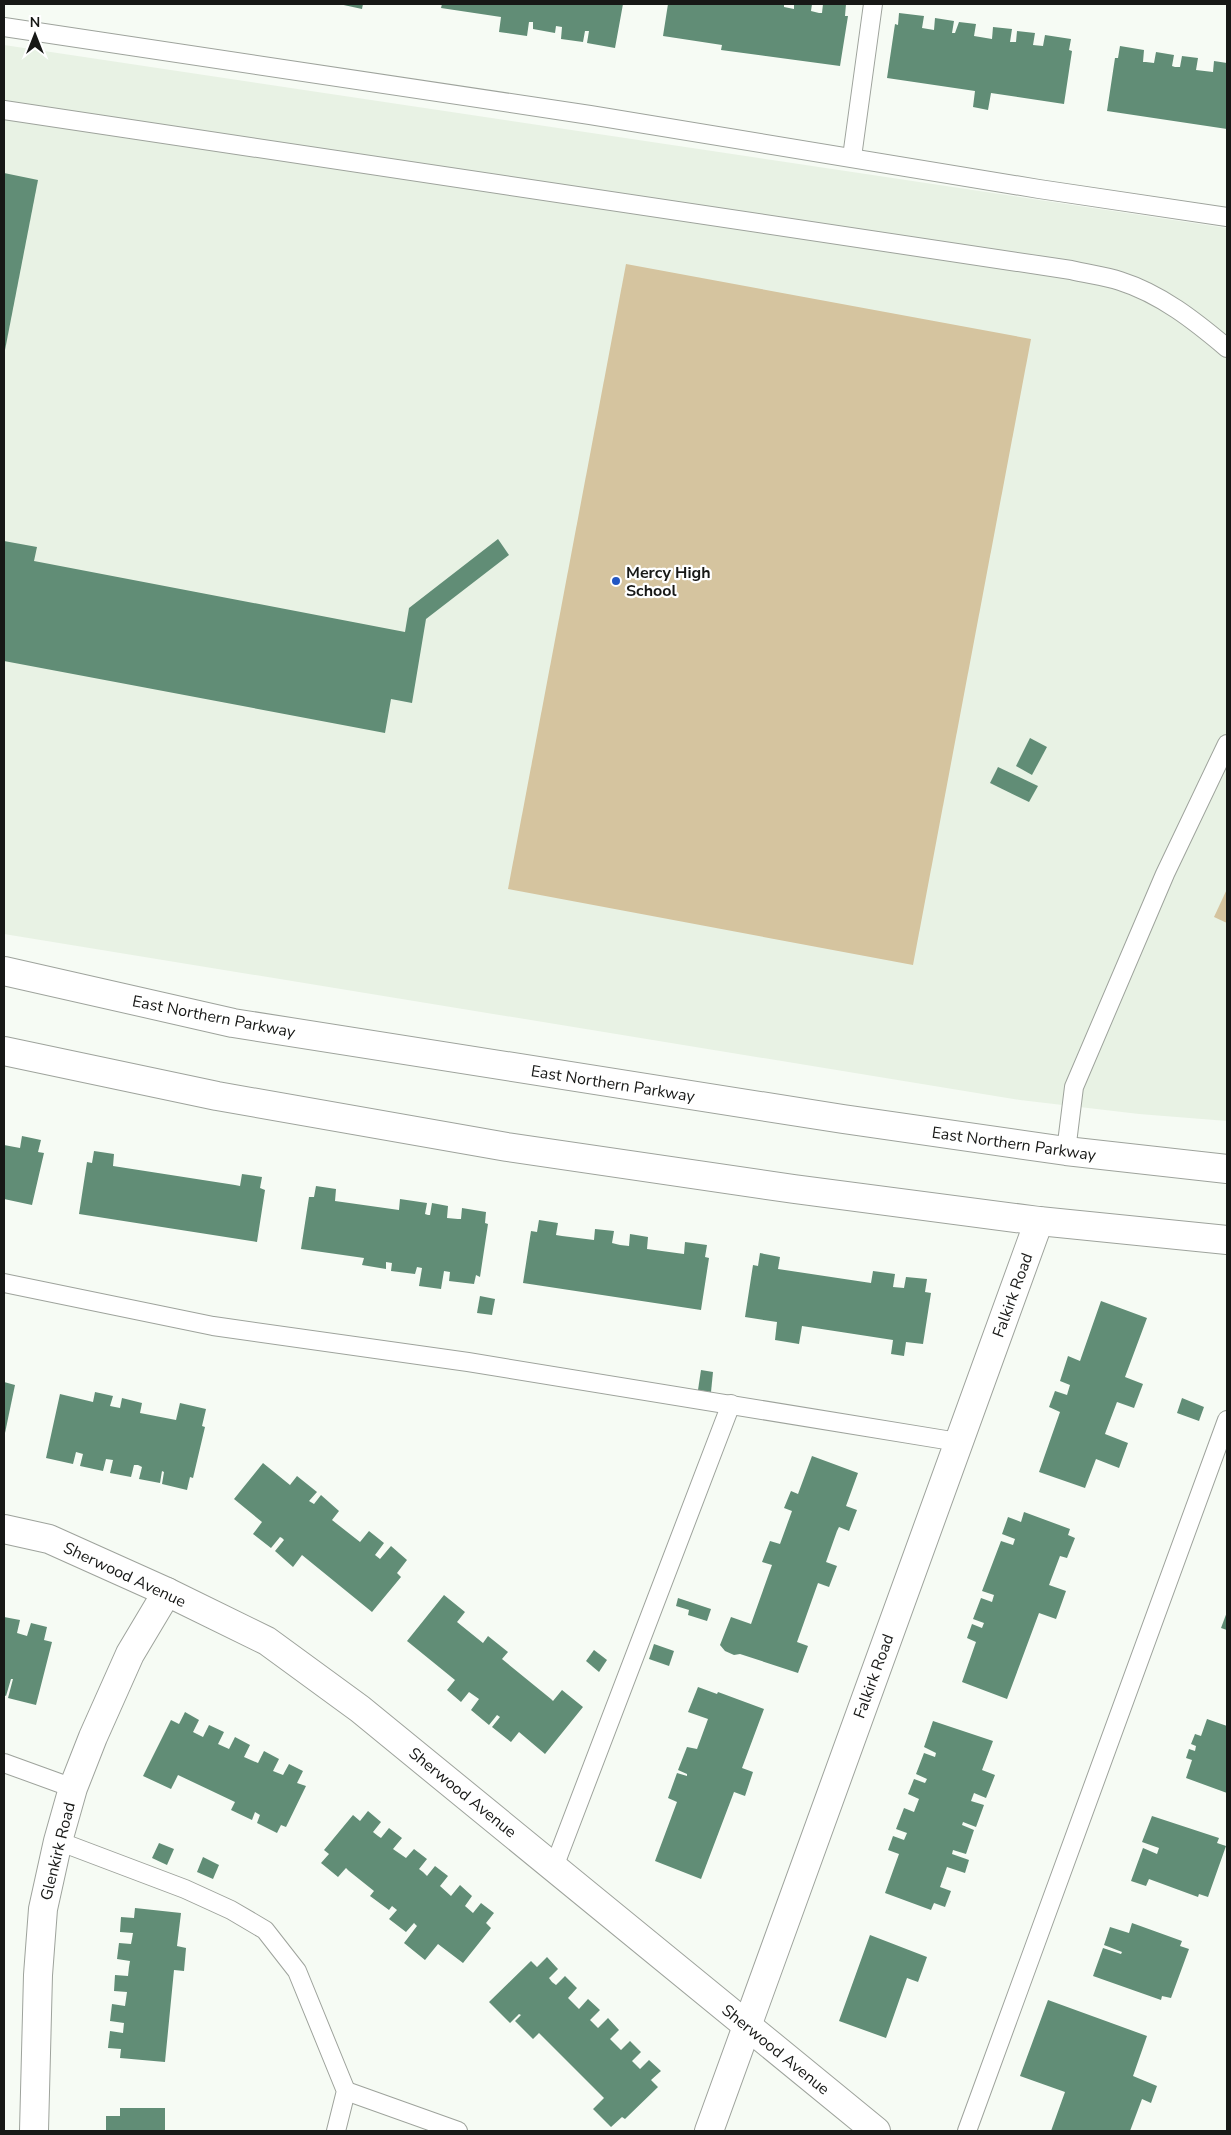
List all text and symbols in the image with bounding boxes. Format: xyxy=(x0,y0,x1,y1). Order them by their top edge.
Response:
north arrow xyxy=(10,10,60,60)
text: N xyxy=(30,13,40,32)
place label: Mercy High School xyxy=(626,562,711,602)
marker: Mercy High School xyxy=(610,575,622,587)
street label: East Northern Parkway xyxy=(130,990,298,1044)
street label: East Northern Parkway xyxy=(529,1060,697,1108)
street label: East Northern Parkway xyxy=(930,1122,1098,1167)
street label: Falkirk Road xyxy=(987,1250,1038,1341)
street label: Sherwood Avenue xyxy=(60,1537,189,1613)
street label: Falkirk Road xyxy=(848,1631,899,1722)
street label: Sherwood Avenue xyxy=(404,1742,521,1843)
street label: Glenkirk Road xyxy=(35,1800,81,1903)
street label: Sherwood Avenue xyxy=(717,1999,834,2100)

